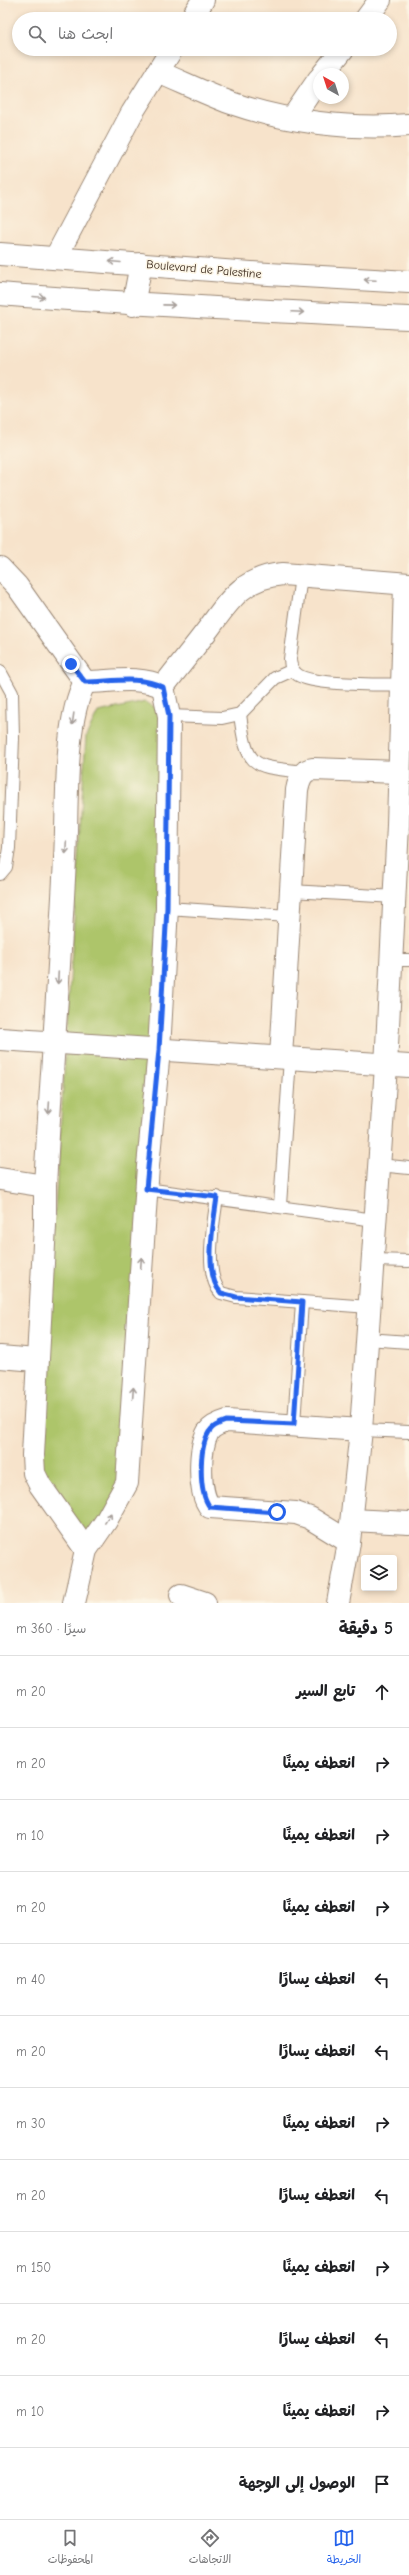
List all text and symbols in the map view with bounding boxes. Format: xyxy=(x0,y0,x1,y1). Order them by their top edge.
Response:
search box xyxy=(12,12,397,56)
icon: search xyxy=(26,23,48,45)
text: ابحث هنا xyxy=(58,25,113,43)
north arrow xyxy=(313,68,349,104)
street label: Boulevard de Palestine xyxy=(146,257,262,281)
one-way arrow xyxy=(109,258,122,266)
one-way arrow xyxy=(364,276,377,283)
one-way arrow xyxy=(32,293,45,300)
one-way arrow xyxy=(162,301,175,309)
one-way arrow xyxy=(291,309,304,316)
route end xyxy=(62,655,80,673)
one-way arrow xyxy=(69,712,77,725)
one-way arrow xyxy=(62,841,70,854)
one-way arrow xyxy=(55,971,62,984)
one-way arrow xyxy=(46,1101,53,1114)
one-way arrow xyxy=(138,1257,145,1270)
one-way arrow xyxy=(129,1387,136,1400)
route start xyxy=(268,1503,286,1521)
one-way arrow xyxy=(104,1513,112,1524)
map controls xyxy=(361,1555,397,1591)
button: layers xyxy=(361,1555,397,1591)
text: 5 دقيقة xyxy=(339,1619,393,1638)
text: سيرًا · 360 m xyxy=(16,1621,86,1636)
icon: ahead xyxy=(371,1681,393,1703)
text: تابع السير xyxy=(296,1682,355,1700)
text: 20 m xyxy=(16,1684,46,1699)
icon: right xyxy=(371,1753,393,1775)
text: انعطف يمينًا xyxy=(283,1754,355,1772)
text: 20 m xyxy=(16,1756,46,1771)
icon: right xyxy=(371,1825,393,1847)
text: انعطف يمينًا xyxy=(283,1826,355,1844)
text: 10 m xyxy=(16,1828,44,1843)
icon: right xyxy=(371,1897,393,1919)
text: انعطف يمينًا xyxy=(283,1898,355,1916)
text: 20 m xyxy=(16,1900,46,1915)
icon: left xyxy=(371,1969,393,1991)
text: انعطف يسارًا xyxy=(279,1970,355,1988)
text: 40 m xyxy=(16,1972,45,1987)
icon: left xyxy=(371,2041,393,2063)
text: انعطف يسارًا xyxy=(279,2042,355,2060)
text: 20 m xyxy=(16,2044,46,2059)
icon: right xyxy=(371,2113,393,2135)
text: انعطف يمينًا xyxy=(283,2114,355,2132)
text: 30 m xyxy=(16,2116,46,2131)
icon: left xyxy=(371,2185,393,2207)
text: انعطف يسارًا xyxy=(279,2186,355,2204)
text: 20 m xyxy=(16,2188,46,2203)
icon: right xyxy=(371,2257,393,2279)
text: انعطف يمينًا xyxy=(283,2258,355,2276)
text: 150 m xyxy=(16,2260,51,2275)
icon: left xyxy=(371,2329,393,2351)
text: انعطف يسارًا xyxy=(279,2330,355,2348)
text: 20 m xyxy=(16,2332,46,2347)
icon: right xyxy=(371,2401,393,2423)
text: انعطف يمينًا xyxy=(283,2402,355,2420)
text: 10 m xyxy=(16,2404,44,2419)
icon: arrive xyxy=(371,2473,393,2495)
text: الوصول إلى الوجهة xyxy=(239,2474,355,2492)
tab: المحفوظات xyxy=(48,2527,93,2569)
tab: الاتجاهات xyxy=(189,2527,231,2569)
tab: الخريطة xyxy=(327,2527,361,2569)

